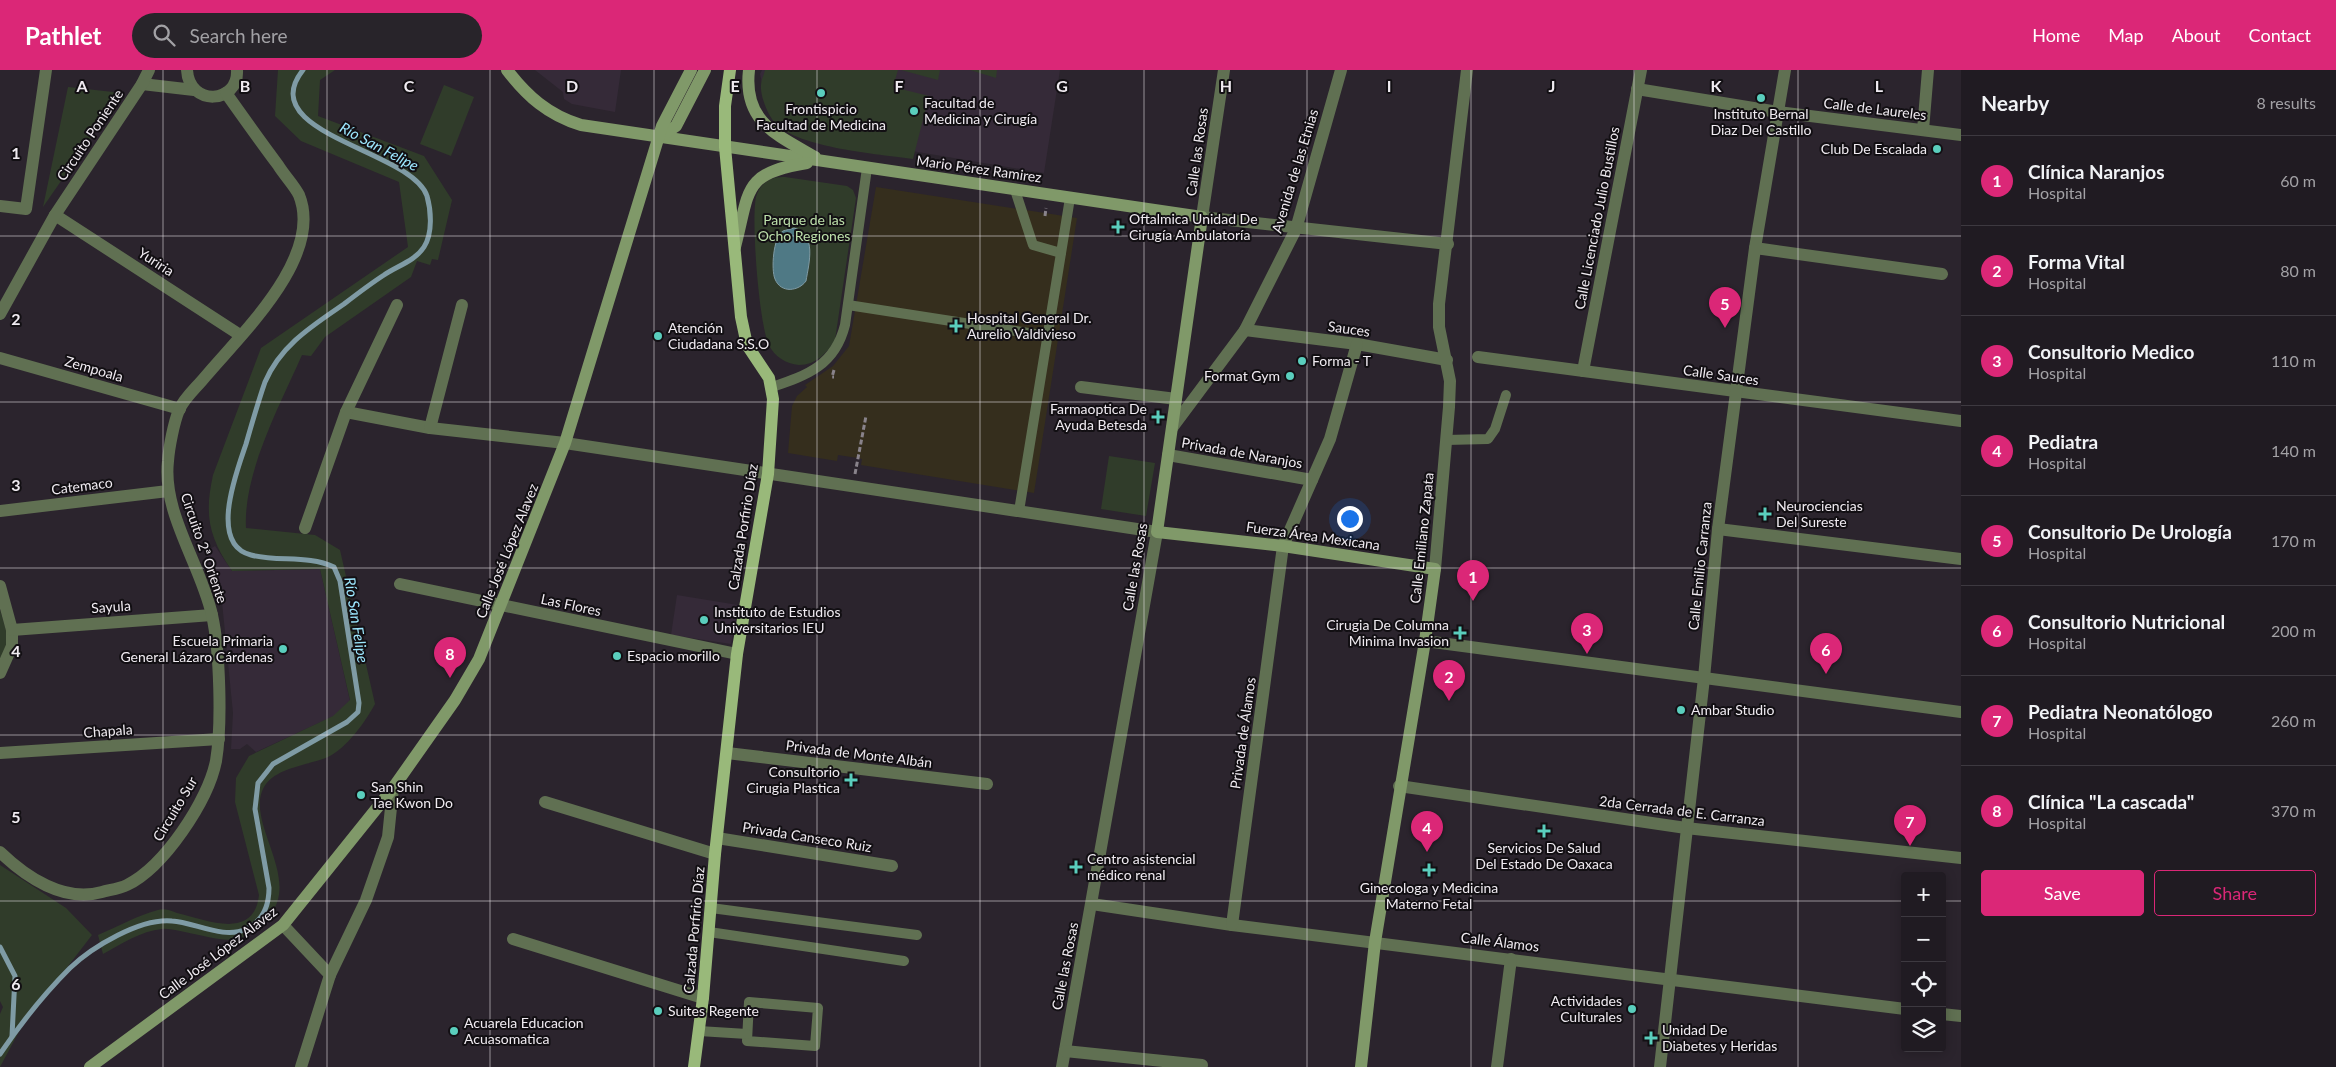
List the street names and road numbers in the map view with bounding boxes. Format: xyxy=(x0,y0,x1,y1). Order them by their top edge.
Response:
street label: Circuito Poniente xyxy=(53,86,126,184)
street label: Calle de Laureles xyxy=(1823,94,1928,123)
street label: Calle las Rosas xyxy=(1182,107,1211,197)
street label: Avenida de las Etnias xyxy=(1268,107,1321,235)
street label: Calle Licenciado Julio Bustillos xyxy=(1570,125,1623,311)
street label: Mario Pérez Ramirez xyxy=(915,151,1043,186)
street label: Yuriria xyxy=(135,244,177,279)
street label: Sauces xyxy=(1327,317,1371,340)
street label: Zempoala xyxy=(63,352,125,385)
street label: Calle Sauces xyxy=(1682,361,1760,388)
street label: Privada de Naranjos xyxy=(1180,433,1304,472)
street label: Calzada Porfirio Díaz xyxy=(724,463,761,591)
street label: Calle Emiliano Zapata xyxy=(1406,472,1437,604)
street label: Catemaco xyxy=(50,473,114,498)
street label: Calle José López Alavez xyxy=(472,481,541,621)
street label: Circuito 2ª Oriente xyxy=(178,490,231,605)
street label: Calle Emilio Carranza xyxy=(1684,501,1715,631)
street label: Fuerza Área Mexicana xyxy=(1245,518,1381,553)
street label: Calle las Rosas xyxy=(1118,522,1151,612)
street label: Las Flores xyxy=(539,590,603,619)
street label: Sayula xyxy=(91,597,131,616)
street label: Privada de Álamos xyxy=(1226,676,1259,790)
street label: Chapala xyxy=(83,720,133,741)
street label: Privada de Monte Albán xyxy=(785,736,933,771)
street label: Circuito Sur xyxy=(149,773,200,844)
street label: 2da Cerrada de E. Carranza xyxy=(1598,792,1766,829)
street label: Privada Canseco Ruiz xyxy=(741,818,873,855)
street label: Calzada Porfirio Díaz xyxy=(679,866,708,994)
street label: Calle José López Alavez xyxy=(155,903,280,1003)
street label: Calle las Rosas xyxy=(1048,921,1081,1011)
street label: Calle Álamos xyxy=(1460,928,1540,955)

